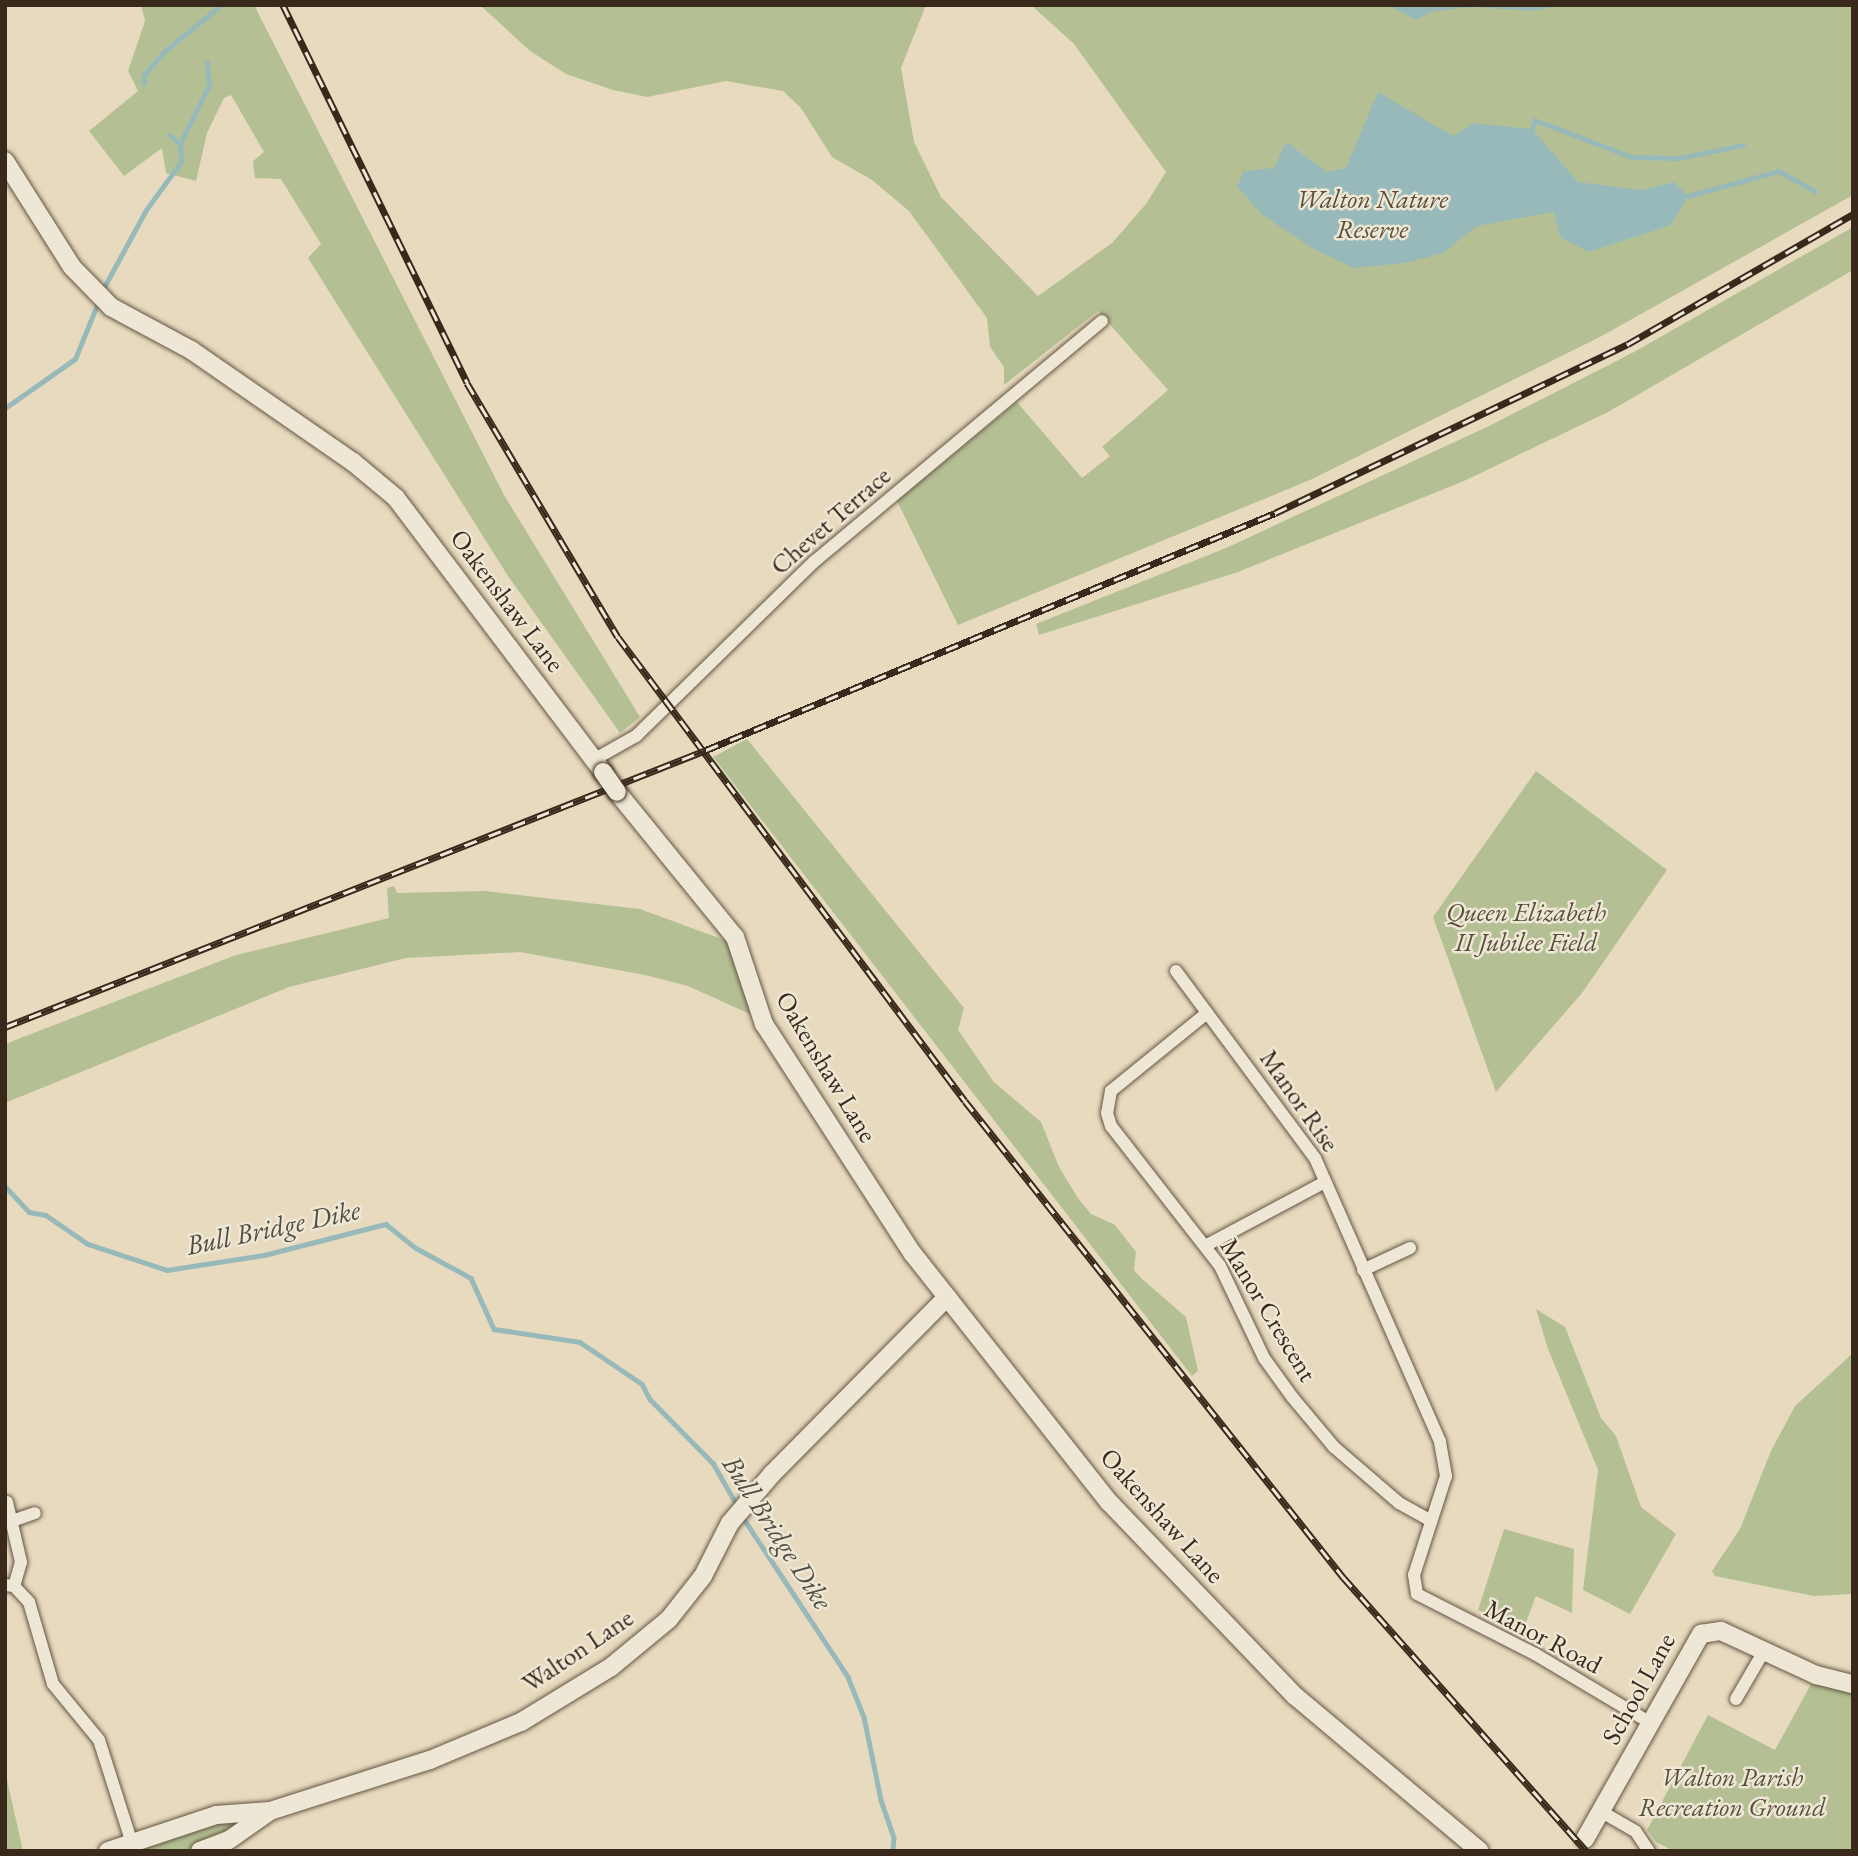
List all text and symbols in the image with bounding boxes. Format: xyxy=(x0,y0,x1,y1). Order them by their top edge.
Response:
park label: Walton Nature Reserve xyxy=(1296,184,1448,246)
street label: Chevet Terrace xyxy=(765,460,897,582)
street label: Oakenshaw Lane xyxy=(443,524,571,678)
park label: Queen Elizabeth II Jubilee Field xyxy=(1446,897,1606,958)
street label: Oakenshaw Lane xyxy=(769,986,883,1148)
street label: Manor Rise xyxy=(1253,1044,1345,1158)
water label: Bull Bridge Dike xyxy=(183,1192,363,1262)
street label: Manor Crescent xyxy=(1213,1233,1323,1387)
street label: Oakenshaw Lane xyxy=(1093,1442,1231,1590)
water label: Bull Bridge Dike xyxy=(716,1449,840,1615)
street label: Manor Road xyxy=(1479,1593,1607,1681)
street label: Walton Lane xyxy=(517,1602,639,1700)
street label: School Lane xyxy=(1596,1628,1682,1750)
park label: Walton Parish Recreation Ground xyxy=(1638,1762,1826,1824)

